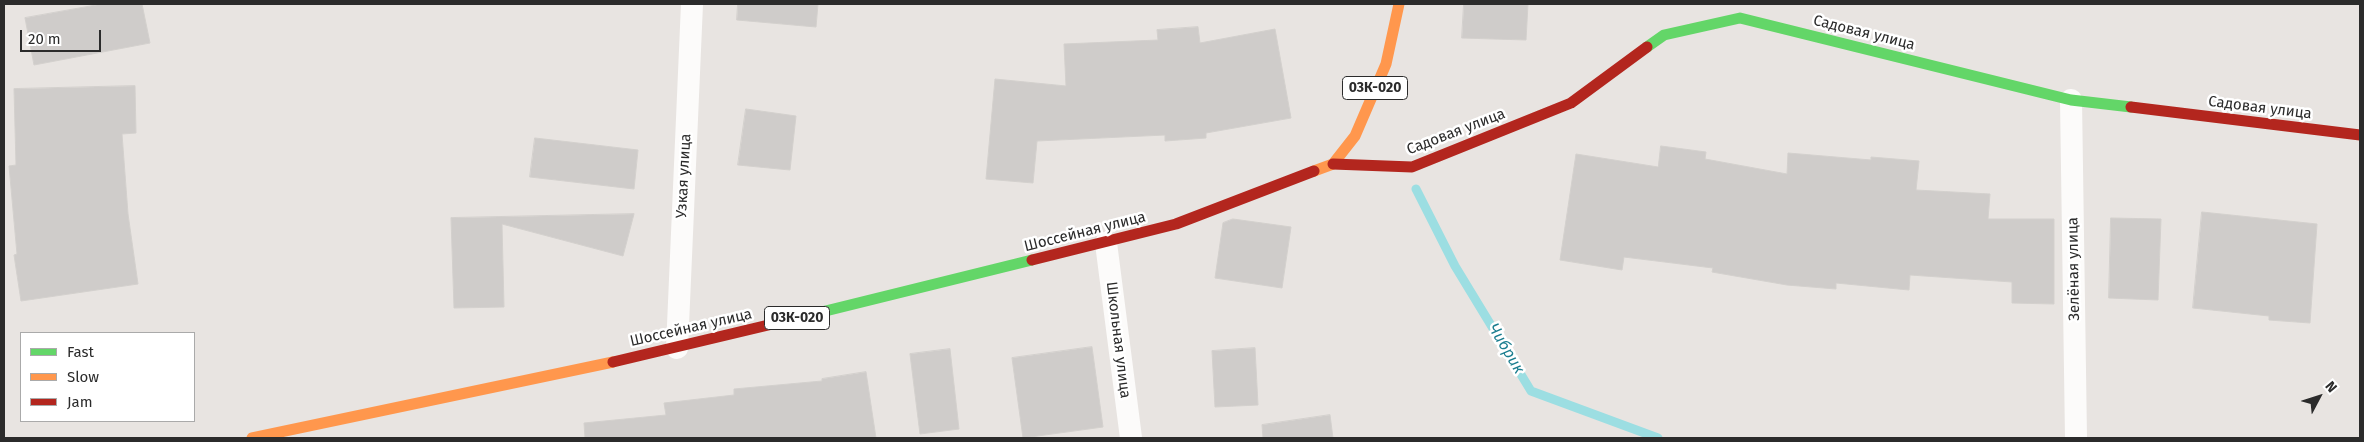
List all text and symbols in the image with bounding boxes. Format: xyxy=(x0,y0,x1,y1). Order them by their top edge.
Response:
street label: Садовая улица xyxy=(1811,12,1917,54)
scale bar xyxy=(22,20,104,52)
text: 20 m xyxy=(28,30,61,48)
road number: 03К-020 xyxy=(1342,76,1408,100)
street label: Садовая улица xyxy=(2207,93,2313,123)
street label: Садовая улица xyxy=(1404,105,1508,159)
street label: Узкая улица xyxy=(673,133,695,219)
street label: Шоссейная улица xyxy=(1022,208,1148,256)
street label: Зелёная улица xyxy=(2064,217,2084,321)
street label: Школьная улица xyxy=(1102,281,1134,399)
street label: Шоссейная улица xyxy=(628,305,754,351)
road number: 03К-020 xyxy=(764,306,830,330)
water label: Чибрик xyxy=(1484,320,1528,378)
legend xyxy=(20,332,195,422)
text: Fast xyxy=(67,343,94,361)
text: Slow xyxy=(67,368,99,386)
north arrow xyxy=(2294,372,2344,422)
text: N xyxy=(2321,378,2340,396)
text: Jam xyxy=(67,393,93,411)

